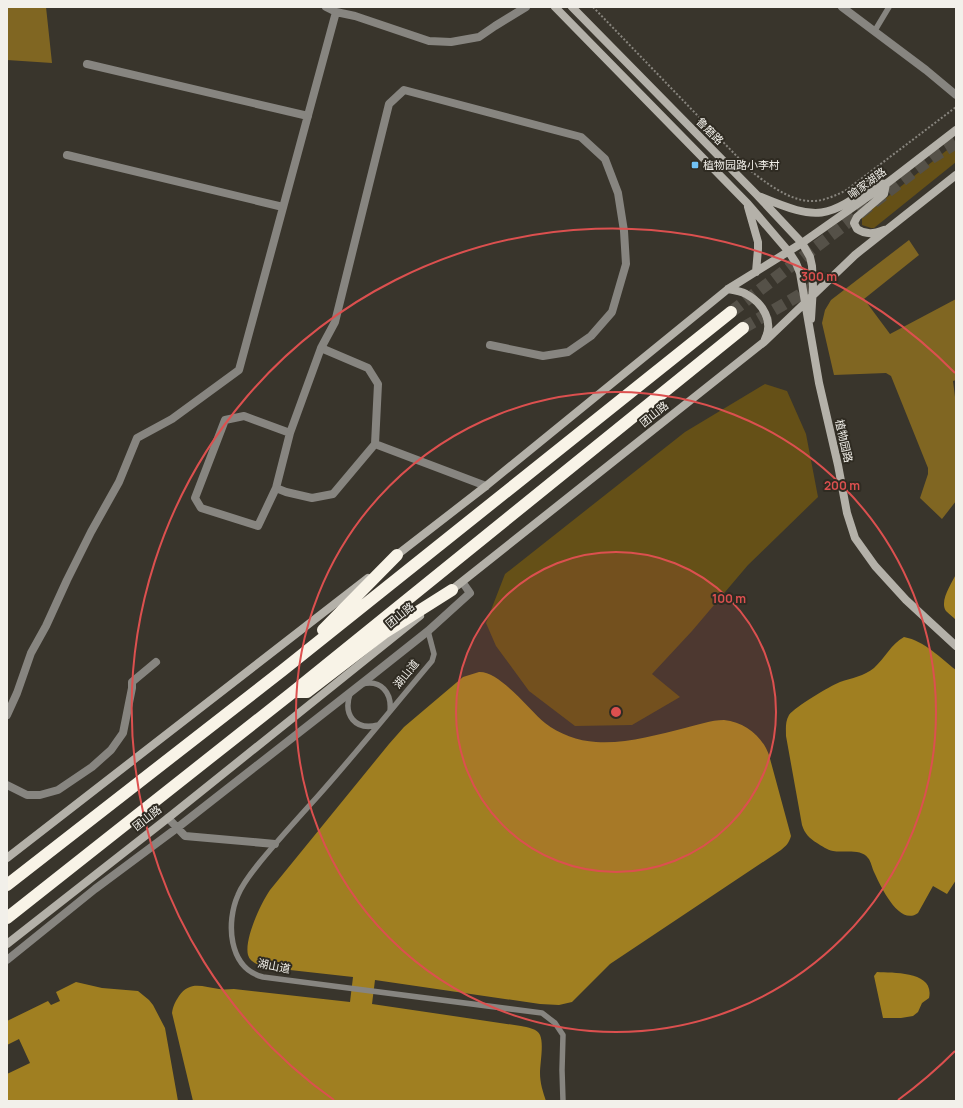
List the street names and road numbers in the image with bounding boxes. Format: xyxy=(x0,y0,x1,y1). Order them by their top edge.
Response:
street label: 鲁磨路 xyxy=(693,114,727,148)
street label: 喻家湖路 xyxy=(844,164,889,202)
street label: 团山路 xyxy=(636,397,671,430)
street label: 植物园路 xyxy=(832,418,857,464)
street label: 团山路 xyxy=(382,598,417,631)
street label: 湖山道 xyxy=(389,656,422,691)
street label: 团山路 xyxy=(129,802,164,834)
street label: 湖山道 xyxy=(256,955,292,976)

